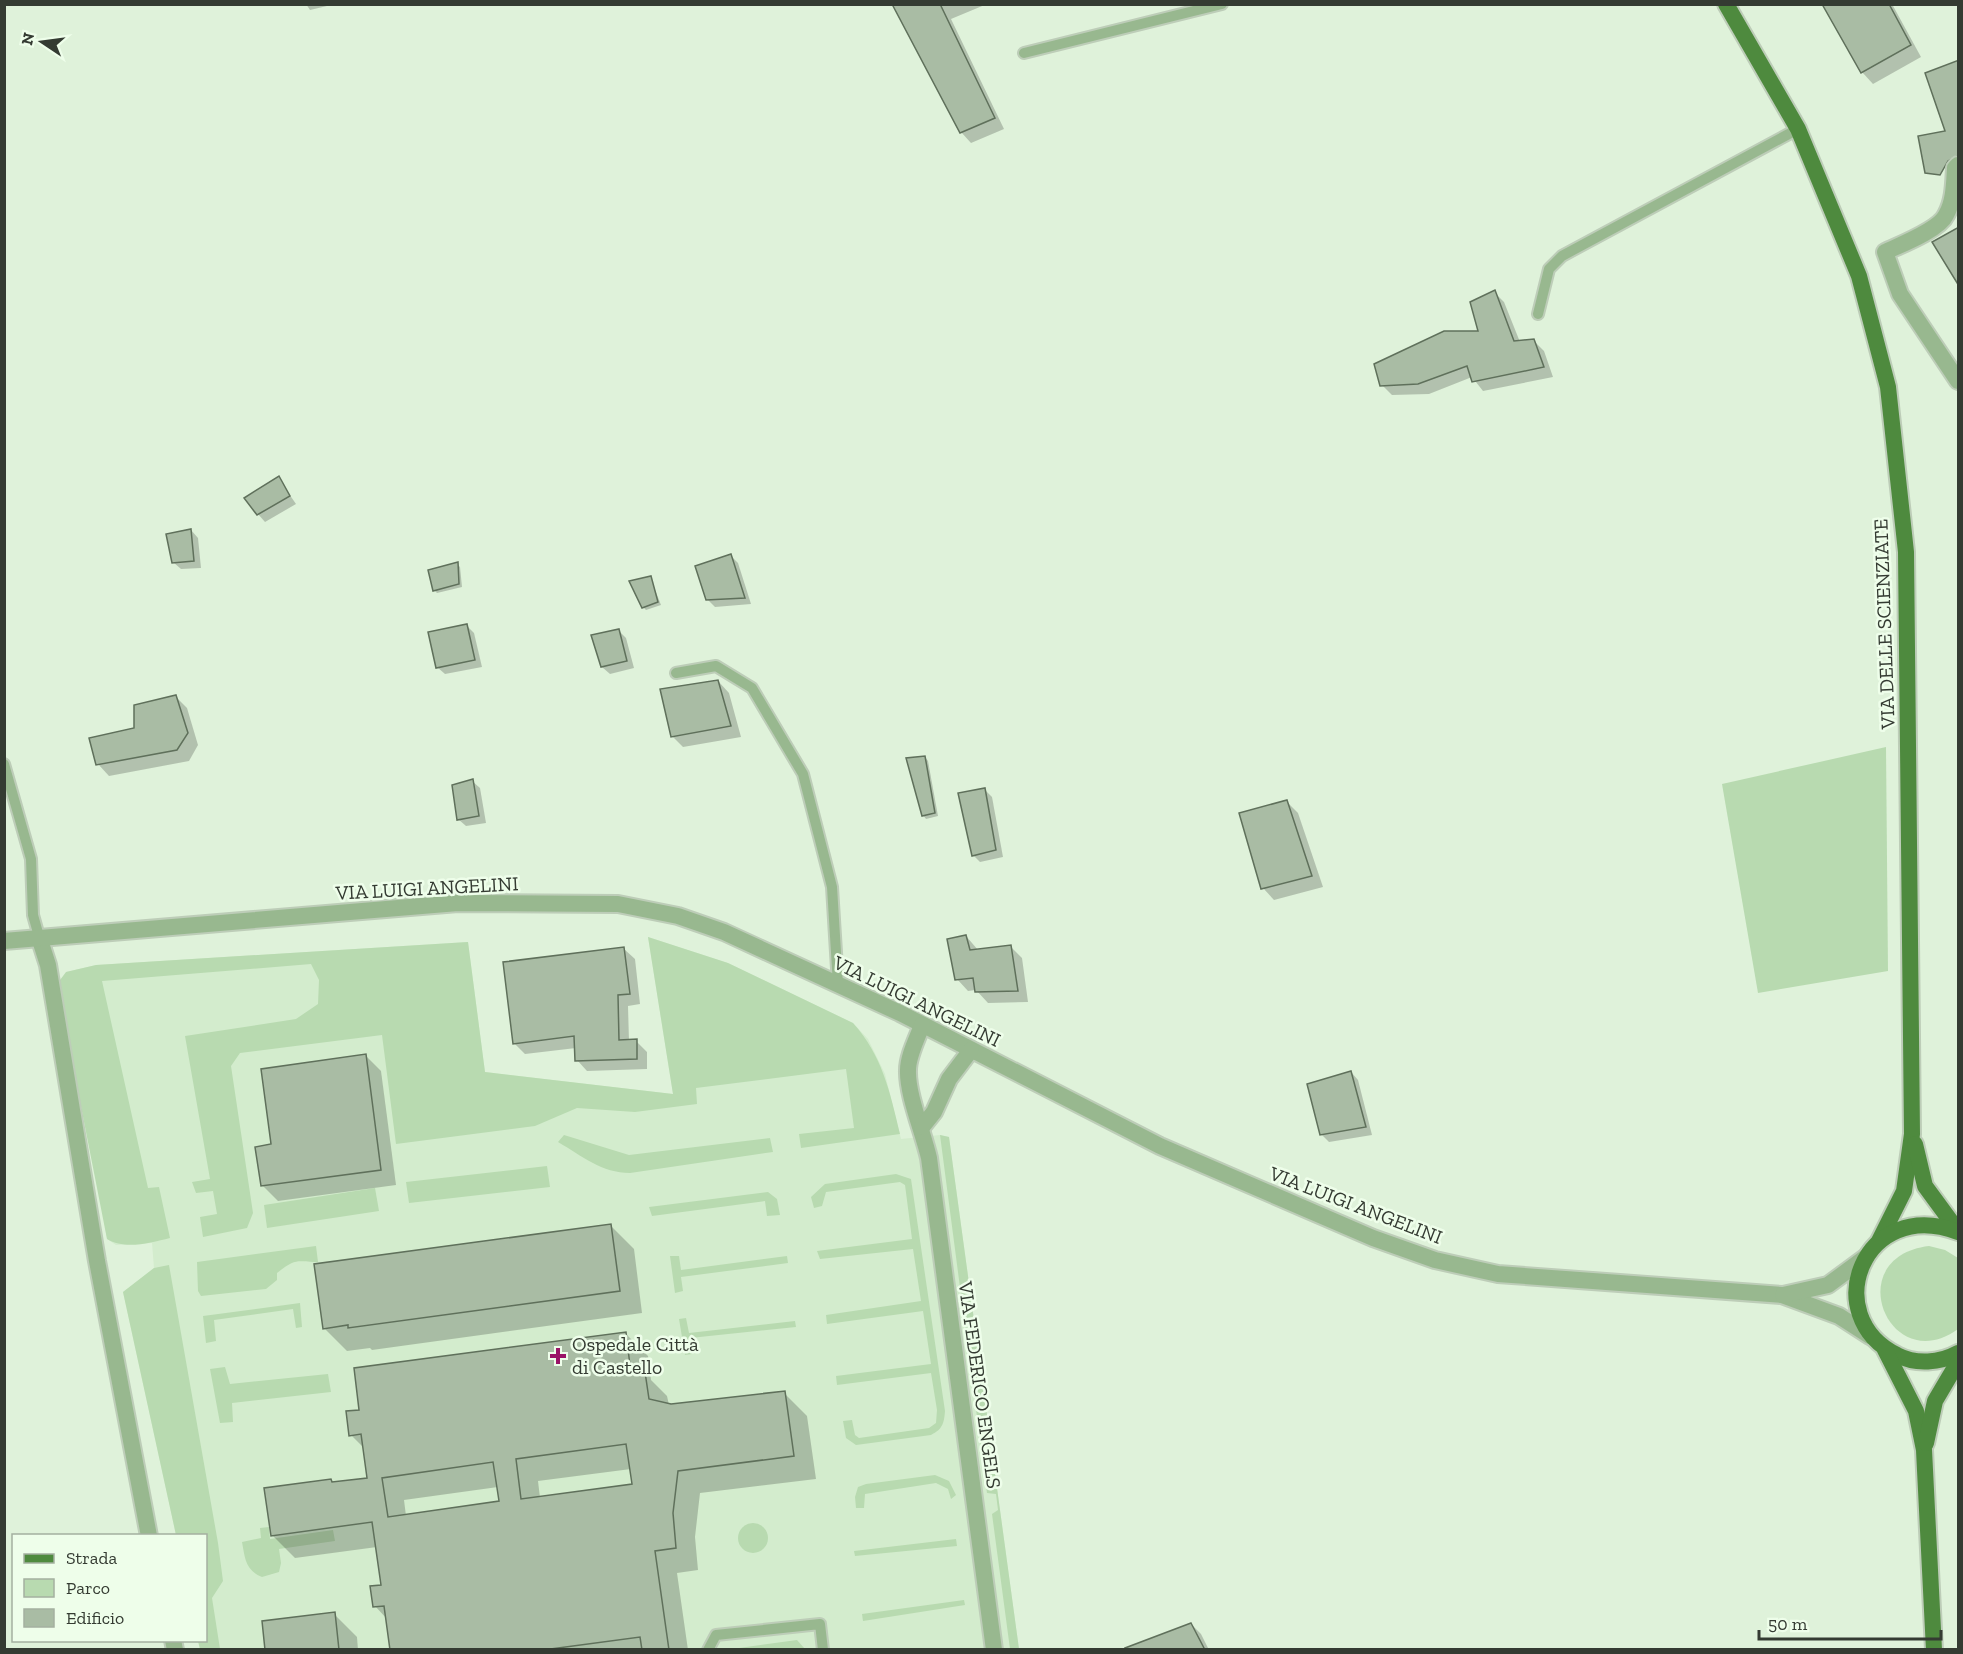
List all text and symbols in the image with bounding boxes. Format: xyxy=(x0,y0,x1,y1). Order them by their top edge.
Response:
north arrow xyxy=(12,12,72,72)
text: N xyxy=(17,31,38,47)
street label: VIA DELLE SCIENZIATE xyxy=(1868,518,1900,731)
street label: VIA LUIGI ANGELINI xyxy=(334,871,519,905)
street label: VIA LUIGI ANGELINI xyxy=(829,950,1005,1052)
street label: VIA LUIGI ANGELINI xyxy=(1265,1161,1446,1249)
street label: VIA FEDERICO ENGELS xyxy=(953,1279,1006,1490)
place label: Ospedale Città di Castello xyxy=(572,1332,699,1379)
marker: Ospedale Città di Castello xyxy=(549,1347,567,1365)
legend xyxy=(12,1534,207,1642)
text: Strada xyxy=(66,1547,117,1569)
text: Parco xyxy=(66,1577,110,1599)
scale bar xyxy=(1759,1603,1940,1641)
text: Edificio xyxy=(66,1607,124,1629)
text: 50 m xyxy=(1768,1613,1808,1635)

